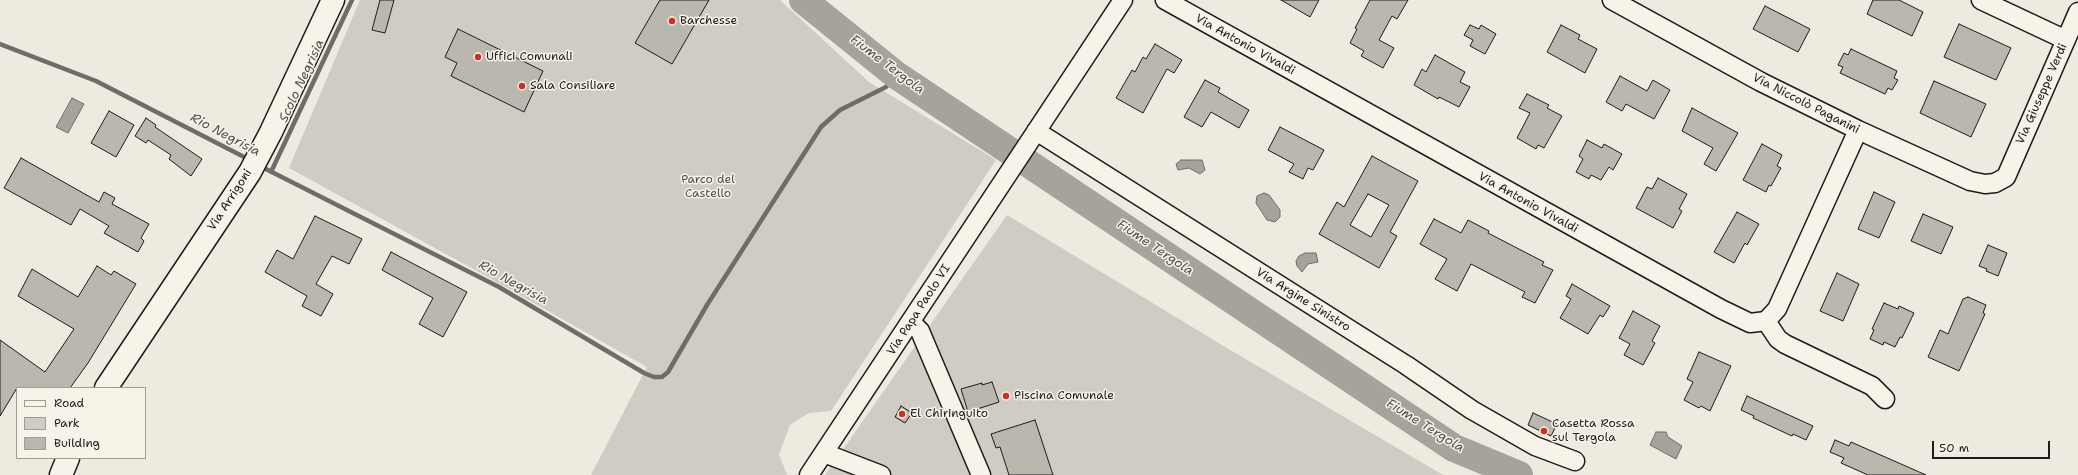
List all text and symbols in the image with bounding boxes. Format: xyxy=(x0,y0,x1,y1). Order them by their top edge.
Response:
street label: Via Antonio Vivaldi xyxy=(1193,12,1297,78)
place label: Barchesse xyxy=(680,14,737,28)
marker: Barchesse xyxy=(667,16,677,26)
water label: Fiume Tergola xyxy=(847,32,927,98)
water label: Scolo Negrisia xyxy=(276,37,328,125)
street label: Via Giuseppe Verdi xyxy=(2013,41,2071,147)
place label: Uffici Comunali xyxy=(486,50,573,64)
marker: Uffici Comunali xyxy=(473,52,483,62)
street label: Via Niccolò Paganini xyxy=(1750,71,1862,137)
place label: Sala Consiliare xyxy=(530,79,615,93)
marker: Sala Consiliare xyxy=(517,81,527,91)
water label: Rio Negrisia xyxy=(187,110,263,160)
street label: Via Arrigoni xyxy=(205,167,255,233)
street label: Via Antonio Vivaldi xyxy=(1476,170,1580,236)
park label: Parco del Castello xyxy=(681,173,735,201)
water label: Fiume Tergola xyxy=(1114,217,1196,279)
water label: Rio Negrisia xyxy=(476,258,550,308)
street label: Via Papa Paolo VI xyxy=(884,262,954,358)
street label: Via Argine Sinistro xyxy=(1253,265,1353,335)
legend xyxy=(16,387,146,459)
place label: Piscina Comunale xyxy=(1014,389,1114,403)
marker: Piscina Comunale xyxy=(1001,391,1011,401)
text: Road xyxy=(54,395,84,411)
water label: Fiume Tergola xyxy=(1383,396,1467,456)
place label: El Chiringuito xyxy=(910,407,988,421)
marker: El Chiringuito xyxy=(897,409,907,419)
text: Park xyxy=(54,415,80,431)
place label: Casetta Rossa sul Tergola xyxy=(1552,417,1635,445)
marker: Casetta Rossa sul Tergola xyxy=(1539,426,1549,436)
scale bar xyxy=(1934,433,2052,459)
text: Building xyxy=(54,435,100,451)
text: 50 m xyxy=(1939,440,1969,456)

